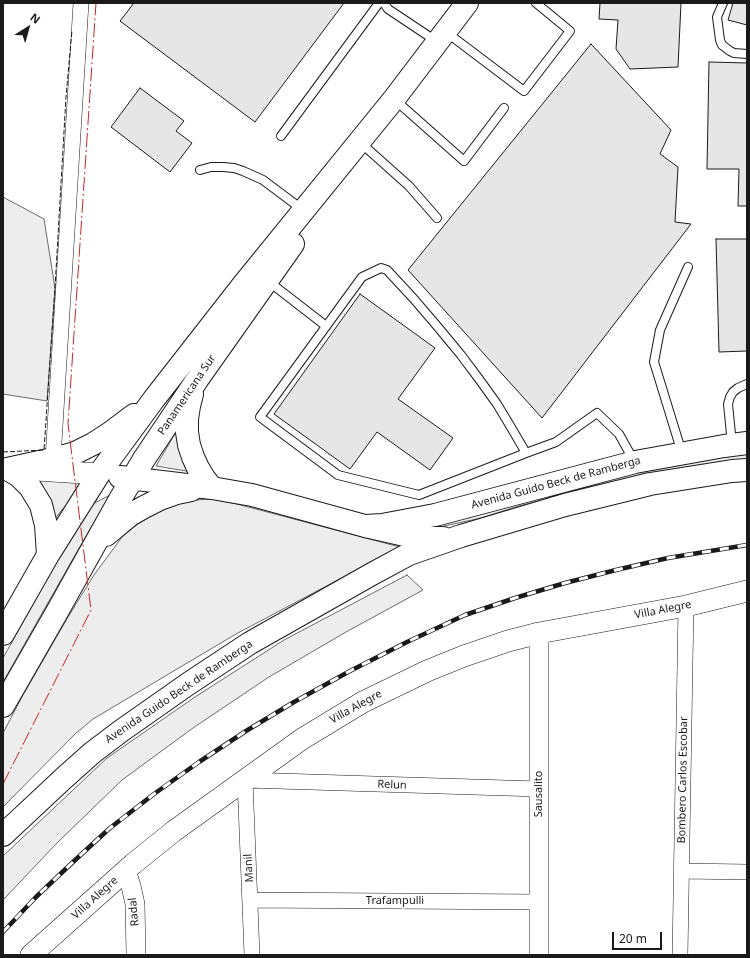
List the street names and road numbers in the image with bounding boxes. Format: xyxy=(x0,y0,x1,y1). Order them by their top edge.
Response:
street label: Panamericana Sur xyxy=(155,352,219,438)
street label: Avenida Guido Beck de Ramberga xyxy=(470,454,642,512)
street label: Villa Alegre xyxy=(634,598,692,622)
street label: Avenida Guido Beck de Ramberga xyxy=(103,638,255,746)
street label: Villa Alegre xyxy=(328,687,384,727)
street label: Bombero Carlos Escobar xyxy=(675,716,691,844)
street label: Sausalito xyxy=(532,771,546,817)
street label: Relun xyxy=(377,778,407,792)
street label: Manil xyxy=(242,853,256,883)
street label: Villa Alegre xyxy=(69,874,121,922)
street label: Trafampulli xyxy=(366,894,424,908)
street label: Radal xyxy=(126,897,142,927)

